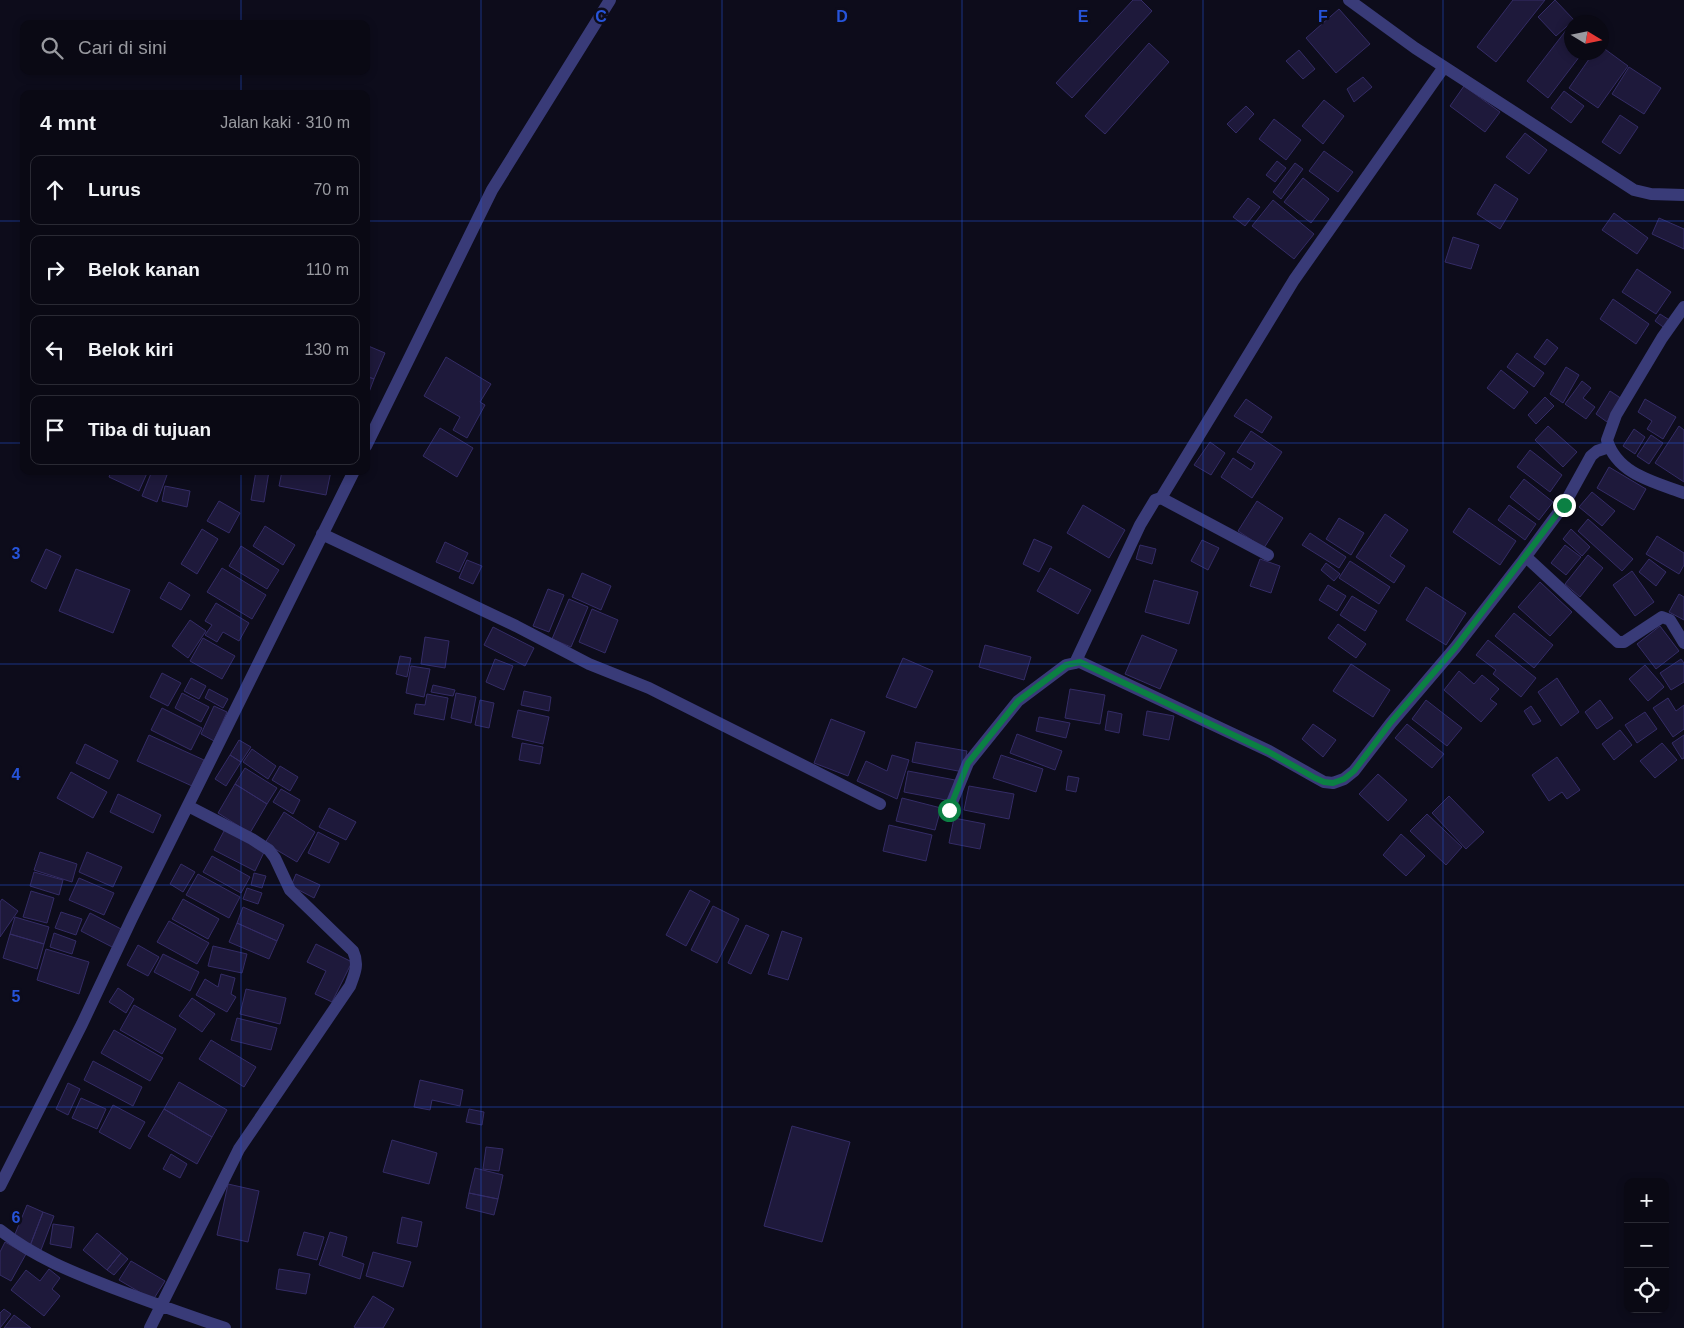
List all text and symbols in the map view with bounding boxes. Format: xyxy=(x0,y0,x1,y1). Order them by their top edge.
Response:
text: C xyxy=(595,8,607,25)
text: D xyxy=(836,8,848,25)
text: E xyxy=(1078,8,1089,25)
text: F xyxy=(1318,8,1328,25)
north arrow xyxy=(1564,15,1609,60)
search box xyxy=(20,20,370,75)
icon: search xyxy=(38,34,66,62)
text: Cari di sini xyxy=(78,37,167,58)
text: 4 mnt xyxy=(40,111,96,134)
text: Jalan kaki · 310 m xyxy=(220,114,350,131)
icon: ahead xyxy=(41,176,69,204)
text: Lurus xyxy=(88,179,141,200)
text: 70 m xyxy=(313,181,349,198)
icon: right xyxy=(41,256,69,284)
text: Belok kanan xyxy=(88,259,200,280)
text: 110 m xyxy=(306,261,349,278)
icon: left xyxy=(41,336,69,364)
text: Belok kiri xyxy=(88,339,174,360)
text: 130 m xyxy=(305,341,349,358)
icon: arrive xyxy=(41,416,69,444)
text: Tiba di tujuan xyxy=(88,419,211,440)
route end xyxy=(1553,494,1576,517)
text: 3 xyxy=(12,545,21,562)
text: 4 xyxy=(12,766,21,783)
route start xyxy=(938,799,961,822)
text: 5 xyxy=(12,988,21,1005)
map controls xyxy=(1624,1178,1669,1313)
button: + xyxy=(1624,1178,1669,1223)
text: 6 xyxy=(12,1209,21,1226)
button: − xyxy=(1624,1223,1669,1268)
button: locate xyxy=(1624,1268,1669,1313)

